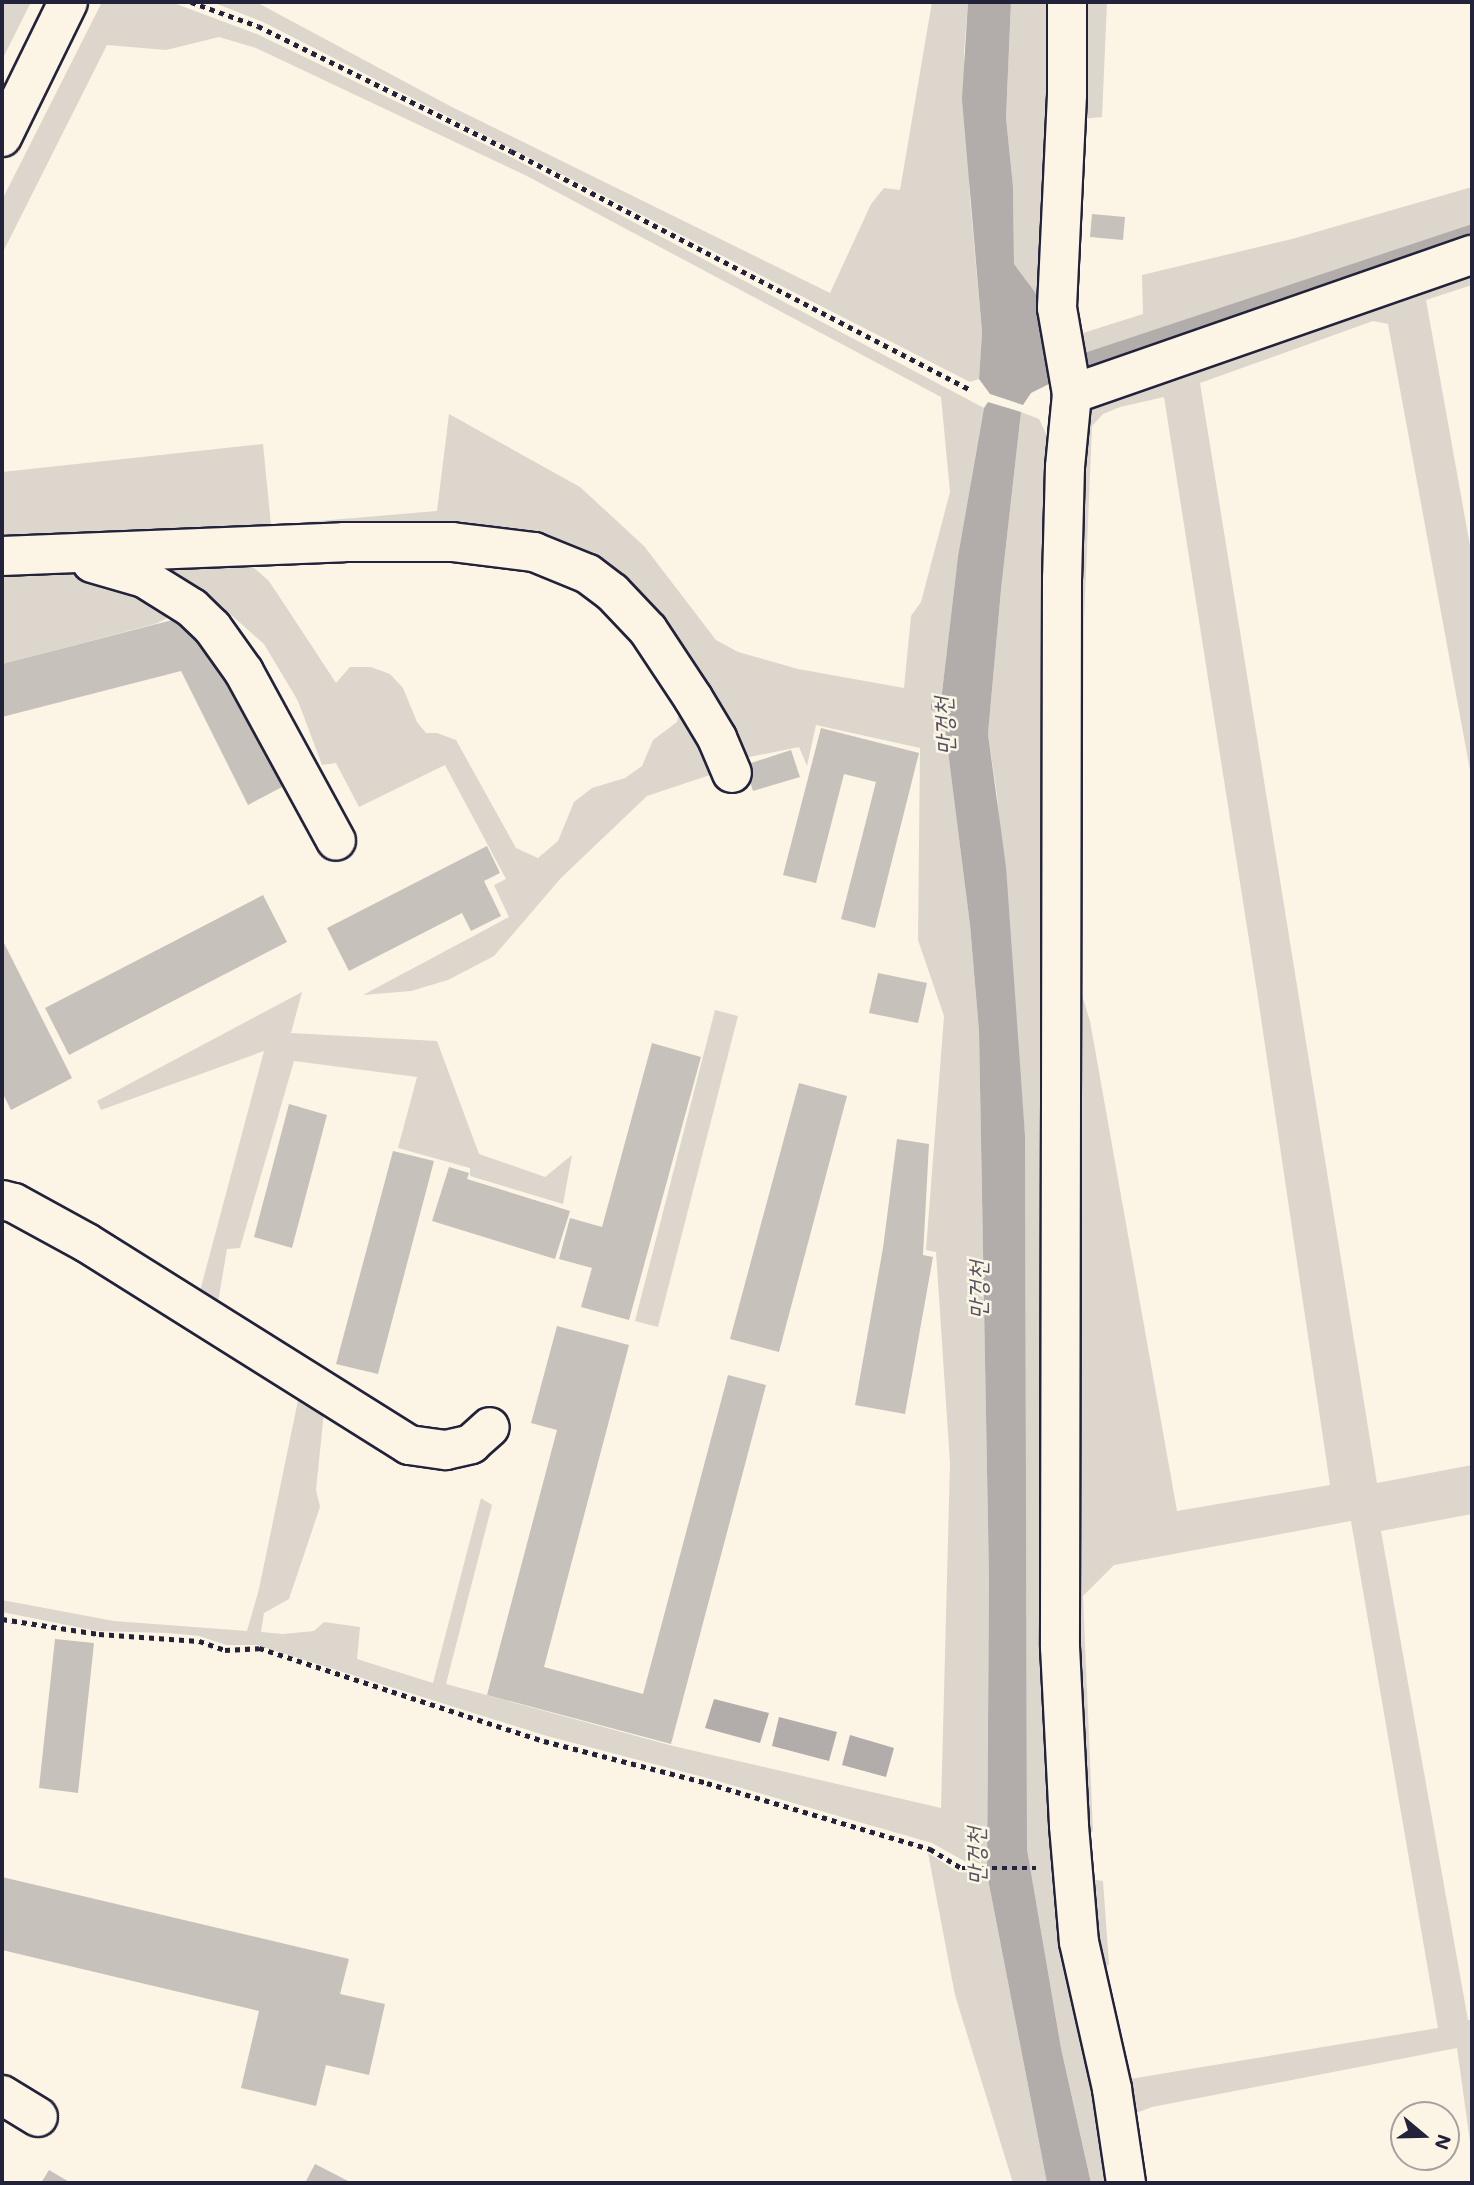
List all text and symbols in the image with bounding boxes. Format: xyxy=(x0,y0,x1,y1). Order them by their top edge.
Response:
water label: 만겅천 xyxy=(927,696,959,756)
water label: 만겅천 xyxy=(963,1261,991,1319)
water label: 만겅천 xyxy=(960,1827,990,1885)
north arrow xyxy=(1390,2101,1460,2171)
text: N xyxy=(1429,2131,1458,2153)

